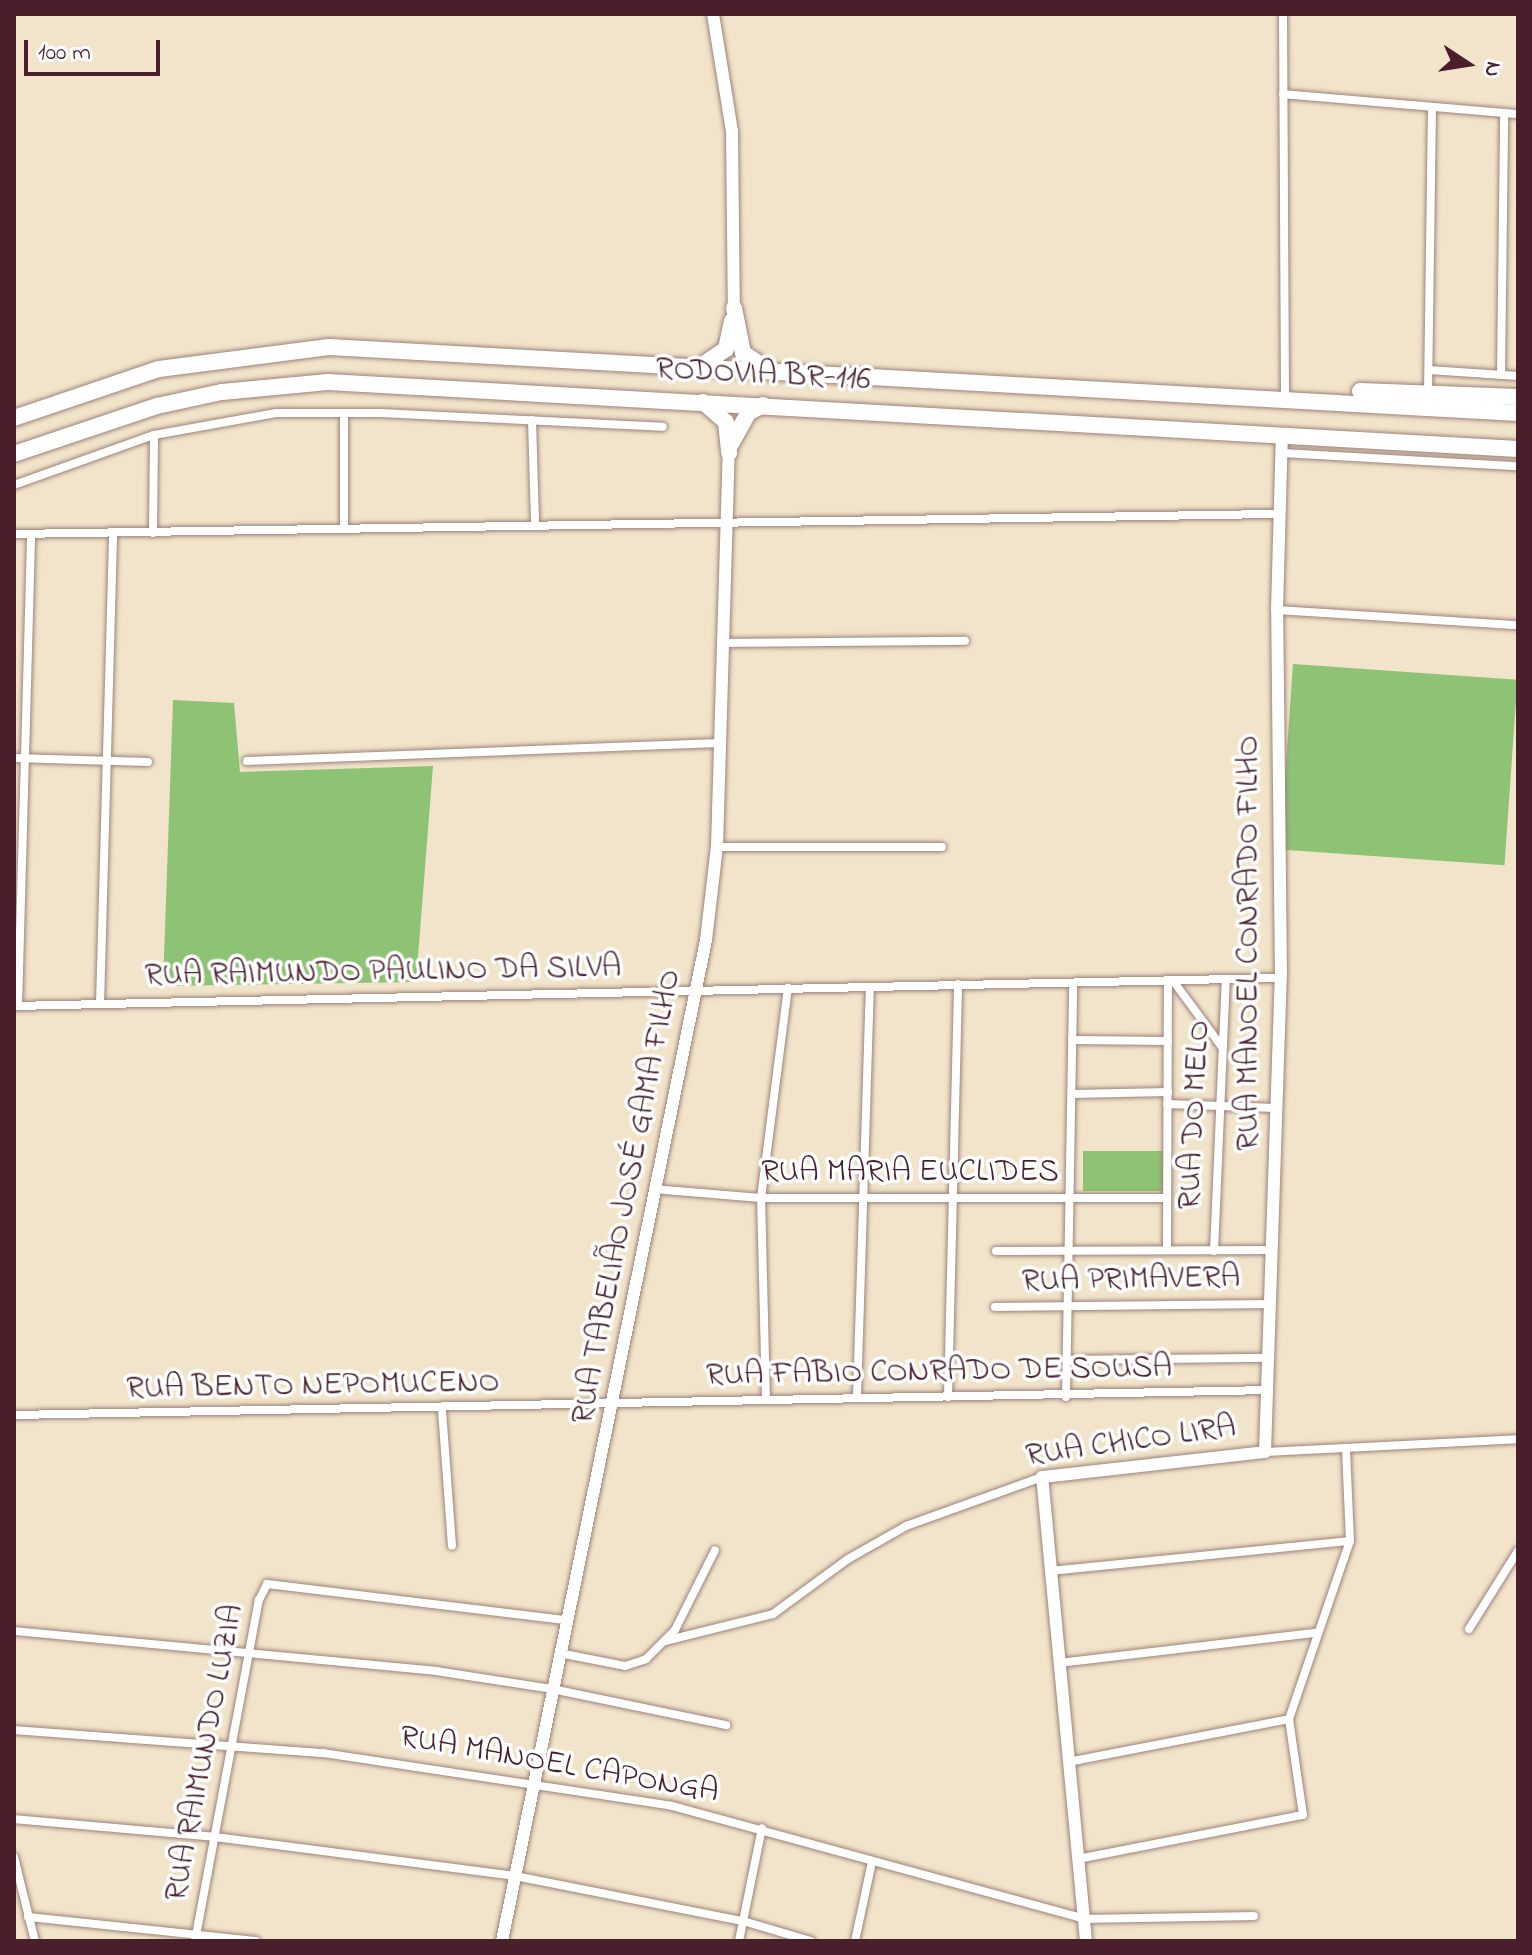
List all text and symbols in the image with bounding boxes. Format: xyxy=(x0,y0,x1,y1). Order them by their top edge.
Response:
scale bar xyxy=(28,24,164,74)
north arrow xyxy=(1428,24,1508,104)
text: 100 m xyxy=(38,36,91,71)
text: N xyxy=(1474,58,1509,80)
street label: RODOVIA BR-116 xyxy=(655,351,871,401)
street label: RUA MANOEL CONRADO FILHO xyxy=(1231,735,1269,1151)
street label: RUA RAIMUNDO PAULINO DA SILVA xyxy=(144,950,622,996)
street label: RUA TABELIÃO JOSÉ GAMA FILHO xyxy=(565,966,691,1428)
street label: RUA DO MELO xyxy=(1172,1019,1220,1211)
street label: RUA MARIA EUCLIDES xyxy=(761,1154,1059,1192)
street label: RUA PRIMAVERA xyxy=(1021,1260,1241,1302)
street label: RUA FABIO CONRADO DE SOUSA xyxy=(706,1350,1172,1396)
street label: RUA BENTO NEPOMUCENO xyxy=(126,1365,500,1409)
street label: RUA CHICO LIRA xyxy=(1024,1409,1238,1477)
street label: RUA RAIMUNDO LUZIA xyxy=(158,1601,254,1905)
street label: RUA MANOEL CAPONGA xyxy=(397,1719,721,1813)

